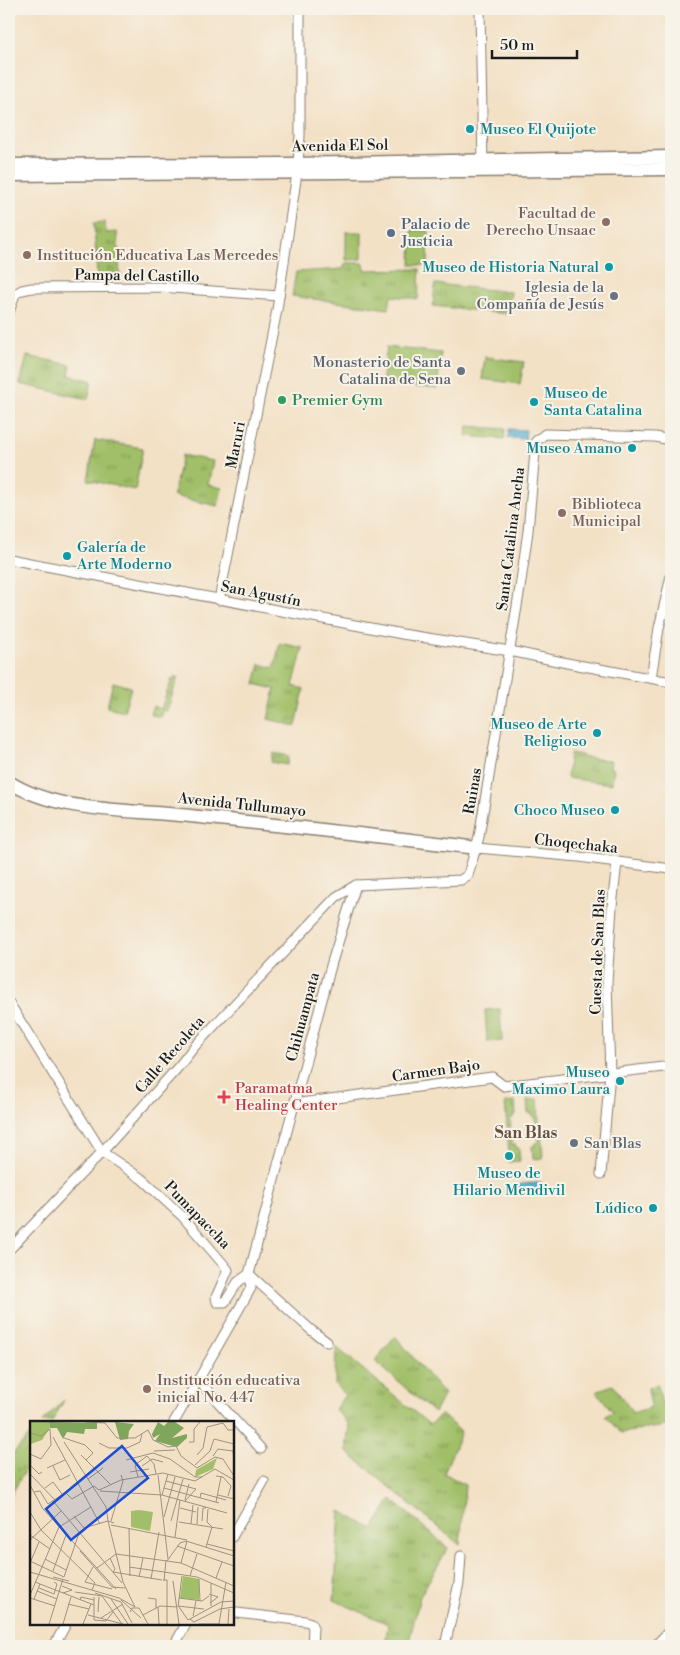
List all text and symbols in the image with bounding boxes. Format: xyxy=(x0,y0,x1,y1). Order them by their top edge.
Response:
scale bar xyxy=(492,28,578,60)
text: 50 m xyxy=(500,36,534,55)
place label: Museo El Quijote xyxy=(480,120,596,139)
marker: Museo El Quijote xyxy=(464,123,476,135)
street label: Avenida El Sol xyxy=(290,136,389,156)
place label: Facultad de Derecho Unsaac xyxy=(486,204,596,240)
place label: Palacio de Justicia xyxy=(400,215,470,251)
marker: Facultad de Derecho Unsaac xyxy=(600,216,612,228)
marker: Palacio de Justicia xyxy=(385,227,397,239)
place label: Institución Educativa Las Mercedes xyxy=(37,246,278,265)
marker: Institución Educativa Las Mercedes xyxy=(21,249,33,261)
place label: Museo de Historia Natural xyxy=(422,258,600,277)
marker: Museo de Historia Natural xyxy=(603,261,615,273)
street label: Pampa del Castillo xyxy=(74,265,200,287)
place label: Iglesia de la Compañía de Jesús xyxy=(476,278,604,314)
marker: Iglesia de la Compañía de Jesús xyxy=(608,290,620,302)
place label: Monasterio de Santa Catalina de Sena xyxy=(313,353,451,389)
marker: Monasterio de Santa Catalina de Sena xyxy=(455,365,467,377)
place label: Museo de Santa Catalina xyxy=(544,384,643,420)
place label: Premier Gym xyxy=(292,391,383,410)
marker: Premier Gym xyxy=(276,394,288,406)
marker: Museo de Santa Catalina xyxy=(528,396,540,408)
street label: Maruri xyxy=(222,420,250,470)
place label: Museo Amano xyxy=(526,439,622,458)
marker: Museo Amano xyxy=(626,442,638,454)
street label: Santa Catalina Ancha xyxy=(493,466,529,612)
place label: Biblioteca Municipal xyxy=(571,495,642,531)
marker: Biblioteca Municipal xyxy=(556,507,568,519)
place label: Galería de Arte Moderno xyxy=(76,538,172,574)
marker: Galería de Arte Moderno xyxy=(61,550,73,562)
street label: San Agustín xyxy=(219,577,303,611)
place label: Museo de Arte Religioso xyxy=(490,715,587,751)
marker: Museo de Arte Religioso xyxy=(591,727,603,739)
street label: Ruinas xyxy=(460,766,486,816)
street label: Avenida Tullumayo xyxy=(176,789,307,821)
place label: Choco Museo xyxy=(514,801,605,820)
marker: Choco Museo xyxy=(609,804,621,816)
street label: Choqechaka xyxy=(533,830,619,858)
street label: Cuesta de San Blas xyxy=(586,889,610,1015)
street label: Chihuampata xyxy=(282,970,324,1064)
street label: Calle Recoleta xyxy=(131,1012,209,1098)
street label: Carmen Bajo xyxy=(391,1055,481,1087)
place label: Museo Maximo Laura xyxy=(512,1063,610,1099)
marker: Museo Maximo Laura xyxy=(614,1075,626,1087)
place label: Paramatma Healing Center xyxy=(235,1079,338,1115)
marker: Paramatma Healing Center xyxy=(217,1090,231,1104)
district label: San Blas xyxy=(495,1123,558,1143)
place label: San Blas xyxy=(584,1134,641,1153)
marker: San Blas xyxy=(568,1137,580,1149)
marker: Museo de Hilario Mendivil xyxy=(503,1150,515,1162)
place label: Museo de Hilario Mendivil xyxy=(453,1164,566,1200)
street label: Pumapaccha xyxy=(160,1177,235,1253)
place label: Lúdico xyxy=(595,1199,643,1218)
marker: Lúdico xyxy=(647,1202,659,1214)
place label: Institución educativa inicial No. 447 xyxy=(157,1371,301,1407)
marker: Institución educativa inicial No. 447 xyxy=(141,1383,153,1395)
inset map xyxy=(30,1421,234,1625)

